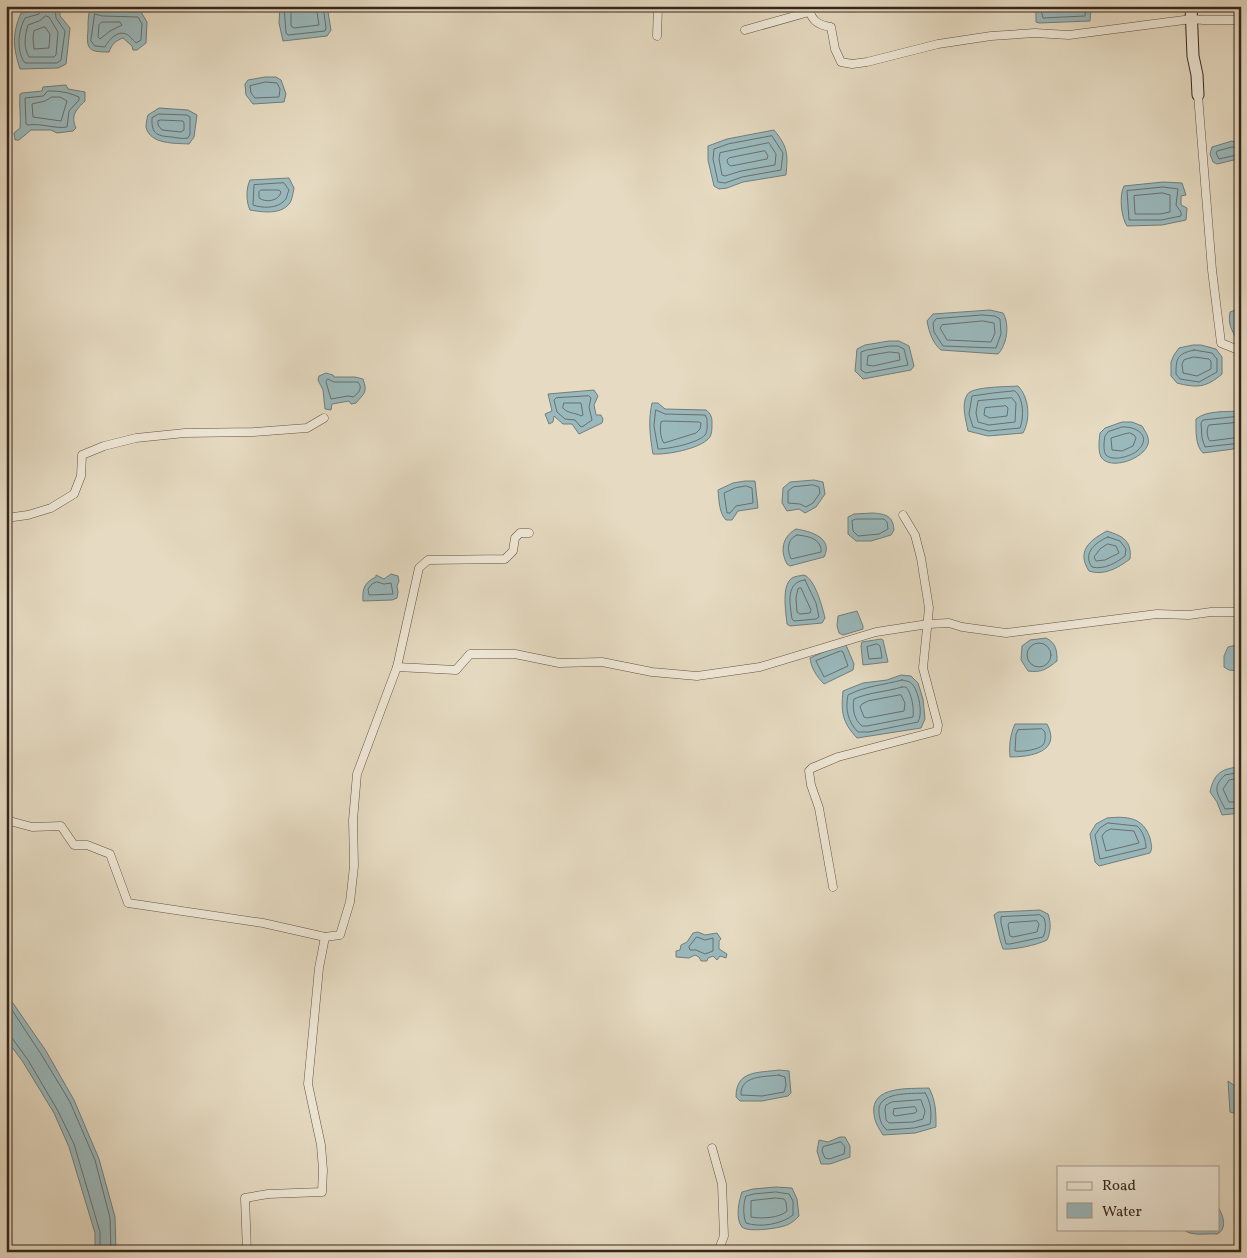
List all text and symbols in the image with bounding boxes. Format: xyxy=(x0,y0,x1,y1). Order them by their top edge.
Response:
legend xyxy=(1057,1166,1220,1230)
text: Road xyxy=(1102,1176,1136,1197)
text: Water xyxy=(1102,1202,1142,1223)

